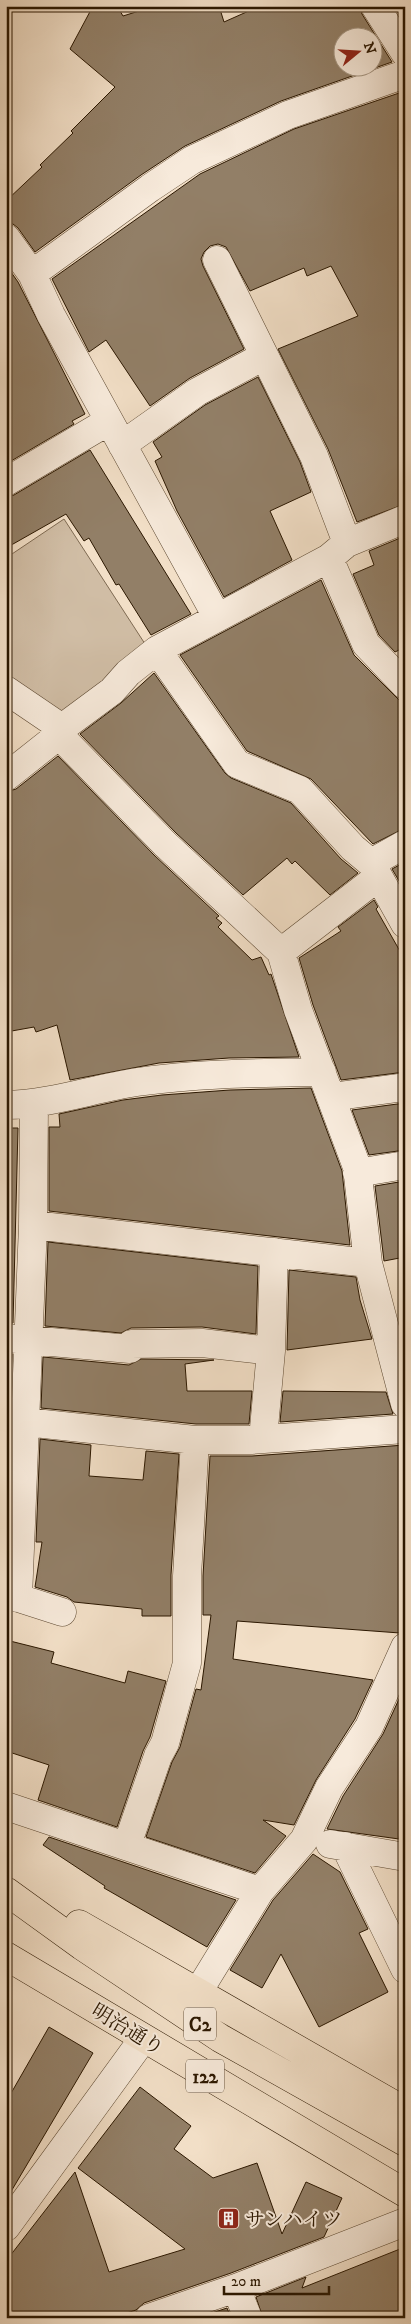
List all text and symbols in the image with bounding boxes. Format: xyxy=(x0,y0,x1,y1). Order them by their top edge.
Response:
north arrow xyxy=(334,28,384,78)
text: N xyxy=(359,40,380,57)
street label: 明治通り xyxy=(87,1999,168,2062)
road number: C2 xyxy=(184,2008,216,2040)
road number: 122 xyxy=(186,2060,224,2092)
building icon: サンハイツ xyxy=(217,2207,241,2231)
place label: サンハイツ xyxy=(245,2208,343,2233)
scale bar xyxy=(224,2264,328,2296)
text: 20 m xyxy=(231,2272,261,2291)

